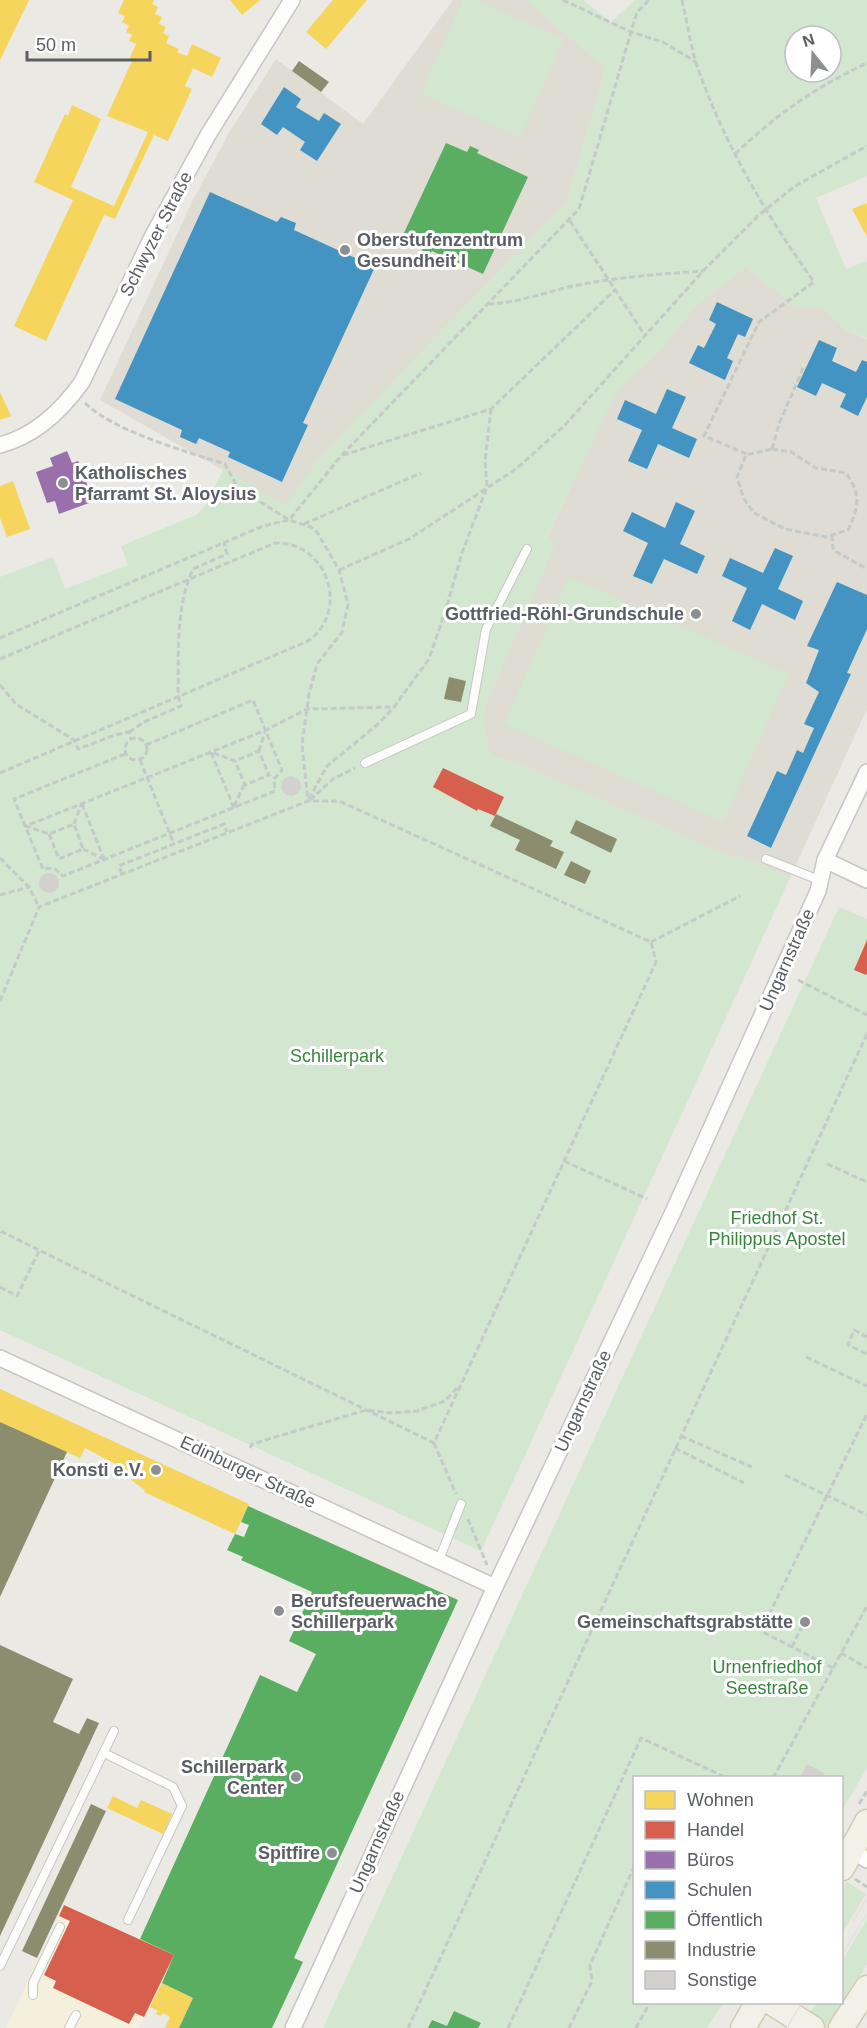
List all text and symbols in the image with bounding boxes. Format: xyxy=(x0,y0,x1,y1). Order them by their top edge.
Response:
scale bar xyxy=(27,24,150,62)
north arrow xyxy=(783,24,843,84)
text: N xyxy=(800,30,817,50)
text: 50 m xyxy=(36,35,76,55)
street label: Schwyzer Straße xyxy=(116,168,196,300)
place label: Oberstufenzentrum Gesundheit I xyxy=(357,230,523,271)
marker: Oberstufenzentrum Gesundheit I xyxy=(338,243,352,257)
place label: Katholisches Pfarramt St. Aloysius xyxy=(75,463,256,504)
marker: Katholisches Pfarramt St. Aloysius xyxy=(56,476,70,490)
place label: Gottfried-Röhl-Grundschule xyxy=(445,604,684,624)
marker: Gottfried-Röhl-Grundschule xyxy=(689,607,703,621)
street label: Ungarnstraße xyxy=(755,906,819,1014)
park label: Schillerpark xyxy=(290,1046,385,1066)
park label: Friedhof St. Philippus Apostel xyxy=(708,1208,846,1249)
street label: Ungarnstraße xyxy=(551,1347,615,1455)
street label: Edinburger Straße xyxy=(177,1432,319,1512)
place label: Konsti e.V. xyxy=(53,1460,144,1480)
marker: Konsti e.V. xyxy=(149,1463,163,1477)
place label: Berufsfeuerwache Schillerpark xyxy=(291,1591,447,1632)
marker: Berufsfeuerwache Schillerpark xyxy=(272,1604,286,1618)
place label: Gemeinschaftsgrabstätte xyxy=(577,1612,793,1632)
marker: Gemeinschaftsgrabstätte xyxy=(798,1615,812,1629)
park label: Urnenfriedhof Seestraße xyxy=(712,1657,823,1698)
place label: Schillerpark Center xyxy=(181,1757,285,1798)
marker: Schillerpark Center xyxy=(289,1770,303,1784)
legend xyxy=(633,1776,843,2004)
street label: Ungarnstraße xyxy=(345,1788,409,1896)
text: Wohnen xyxy=(687,1790,754,1810)
text: Handel xyxy=(687,1820,744,1840)
place label: Spitfire xyxy=(258,1843,320,1863)
marker: Spitfire xyxy=(325,1846,339,1860)
text: Büros xyxy=(687,1850,734,1870)
text: Schulen xyxy=(687,1880,752,1900)
text: Öffentlich xyxy=(687,1910,763,1930)
text: Industrie xyxy=(687,1940,756,1960)
text: Sonstige xyxy=(687,1970,757,1990)

